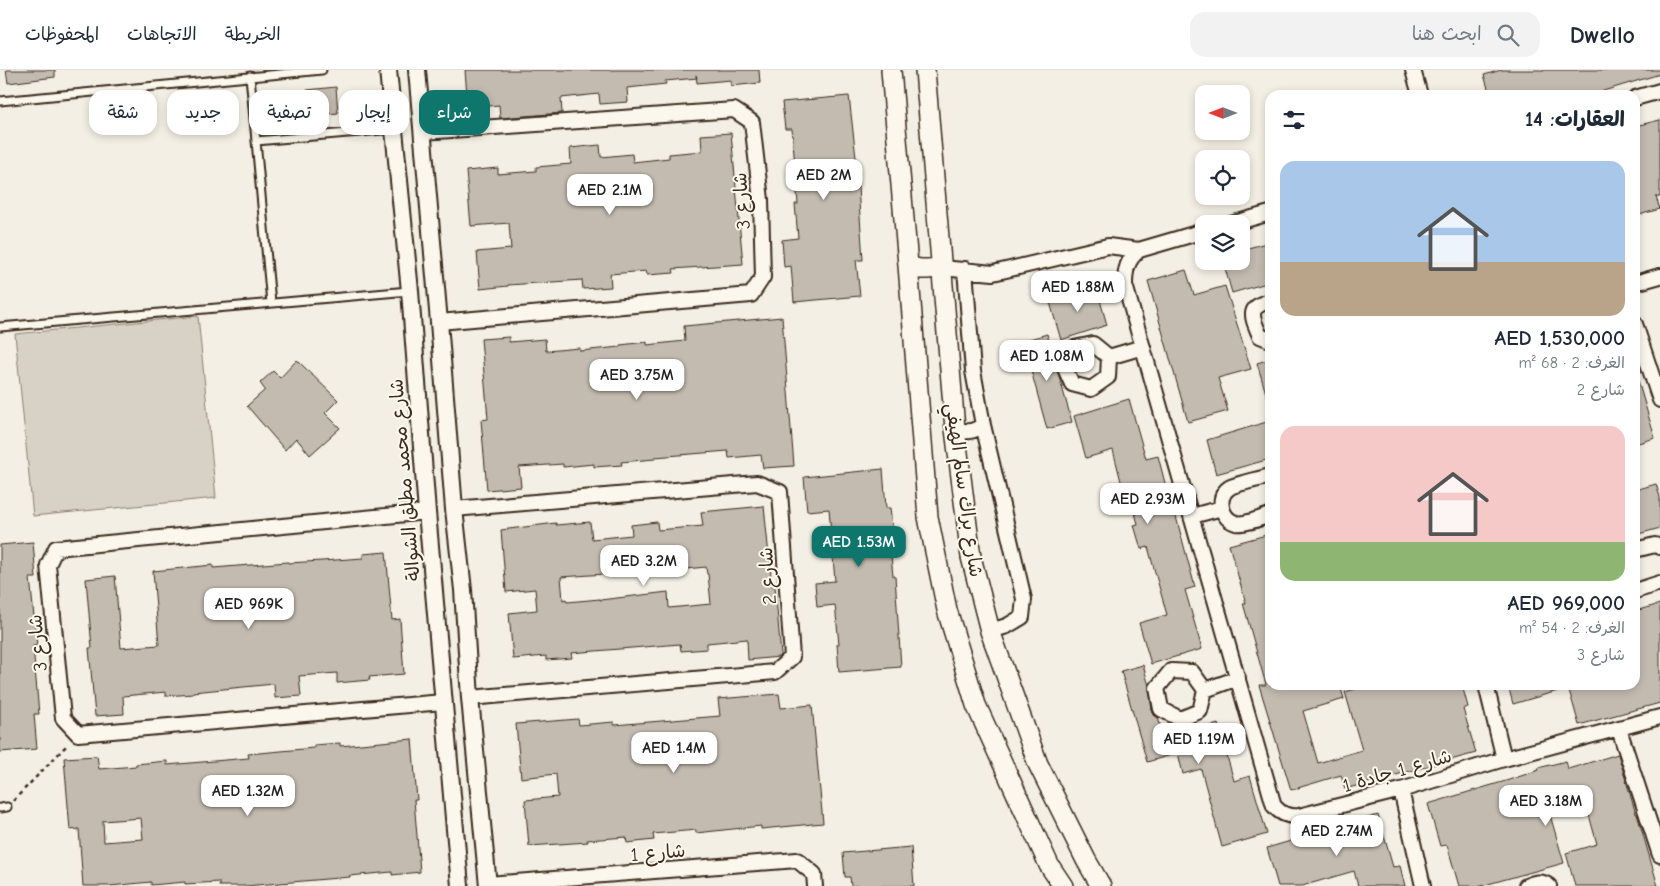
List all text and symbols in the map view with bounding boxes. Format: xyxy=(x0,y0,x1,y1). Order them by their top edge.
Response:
search box xyxy=(1190,12,1540,57)
icon: search xyxy=(1494,21,1522,49)
text: Dwello xyxy=(1570,21,1635,49)
text: ابحث هنا xyxy=(1412,23,1482,45)
text: المحفوظات xyxy=(25,24,99,45)
text: الاتجاهات xyxy=(127,24,197,45)
text: الخريطة xyxy=(225,24,281,45)
north arrow xyxy=(1195,85,1250,140)
map controls xyxy=(1195,85,1250,270)
chip: شقة xyxy=(89,90,157,135)
chip: جديد xyxy=(167,90,239,135)
chip: تصفية xyxy=(249,90,329,135)
chip: إيجار xyxy=(339,90,409,135)
chip: شراء xyxy=(419,90,490,135)
icon: filters xyxy=(1280,106,1308,134)
text: العقارات: 14 xyxy=(1525,107,1625,131)
button: locate xyxy=(1195,150,1250,205)
pin: AED 2M xyxy=(783,158,865,201)
text: AED 2M xyxy=(797,166,851,184)
street label: شارع 3 xyxy=(729,172,757,230)
pin: AED 2.1M xyxy=(558,174,662,216)
text: AED 2.1M xyxy=(578,181,642,199)
icon: home xyxy=(1408,194,1498,284)
button: layers xyxy=(1195,215,1250,270)
pin: AED 1.88M xyxy=(1021,270,1135,313)
text: AED 1.88M xyxy=(1042,278,1114,296)
text: AED 1,530,000 xyxy=(1495,326,1625,350)
pin: AED 1.08M xyxy=(990,340,1104,382)
text: AED 1.08M xyxy=(1010,347,1084,365)
text: الغرف: 2 · 68 m² xyxy=(1518,354,1625,372)
pin: AED 3.75M xyxy=(580,358,694,401)
text: AED 3.75M xyxy=(600,366,674,384)
street label: شارع محمد مطلق الشوالة xyxy=(385,378,427,582)
text: شارع 2 xyxy=(1577,381,1625,399)
street label: شارع براك سالم الهيفي xyxy=(936,402,987,579)
icon: home xyxy=(1408,459,1498,549)
pin: AED 2.93M xyxy=(1091,482,1205,525)
text: AED 2.93M xyxy=(1111,490,1185,508)
pin: AED 1.53M xyxy=(802,526,916,568)
text: AED 1.53M xyxy=(823,533,895,551)
pin: AED 3.2M xyxy=(592,544,696,587)
street label: شارع 2 xyxy=(755,546,783,605)
text: AED 3.2M xyxy=(611,552,677,570)
pin: AED 969K xyxy=(197,588,301,630)
text: AED 969,000 xyxy=(1507,591,1625,615)
text: AED 969K xyxy=(215,595,283,613)
street label: شارع 3 xyxy=(24,613,54,672)
text: الغرف: 2 · 54 m² xyxy=(1519,619,1625,637)
text: شارع 3 xyxy=(1577,646,1625,664)
pin: AED 1.19M xyxy=(1142,722,1256,765)
text: AED 1.19M xyxy=(1164,730,1234,748)
pin: AED 1.4M xyxy=(622,732,726,774)
text: AED 1.4M xyxy=(642,739,706,757)
street label: شارع 1 جادة 1 xyxy=(1340,745,1455,799)
pin: AED 1.32M xyxy=(191,774,305,817)
text: AED 1.32M xyxy=(212,782,284,800)
pin: AED 3.18M xyxy=(1489,784,1603,827)
text: AED 3.18M xyxy=(1510,792,1582,810)
pin: AED 2.74M xyxy=(1280,814,1394,857)
text: AED 2.74M xyxy=(1301,822,1373,840)
street label: شارع 1 xyxy=(630,840,687,868)

